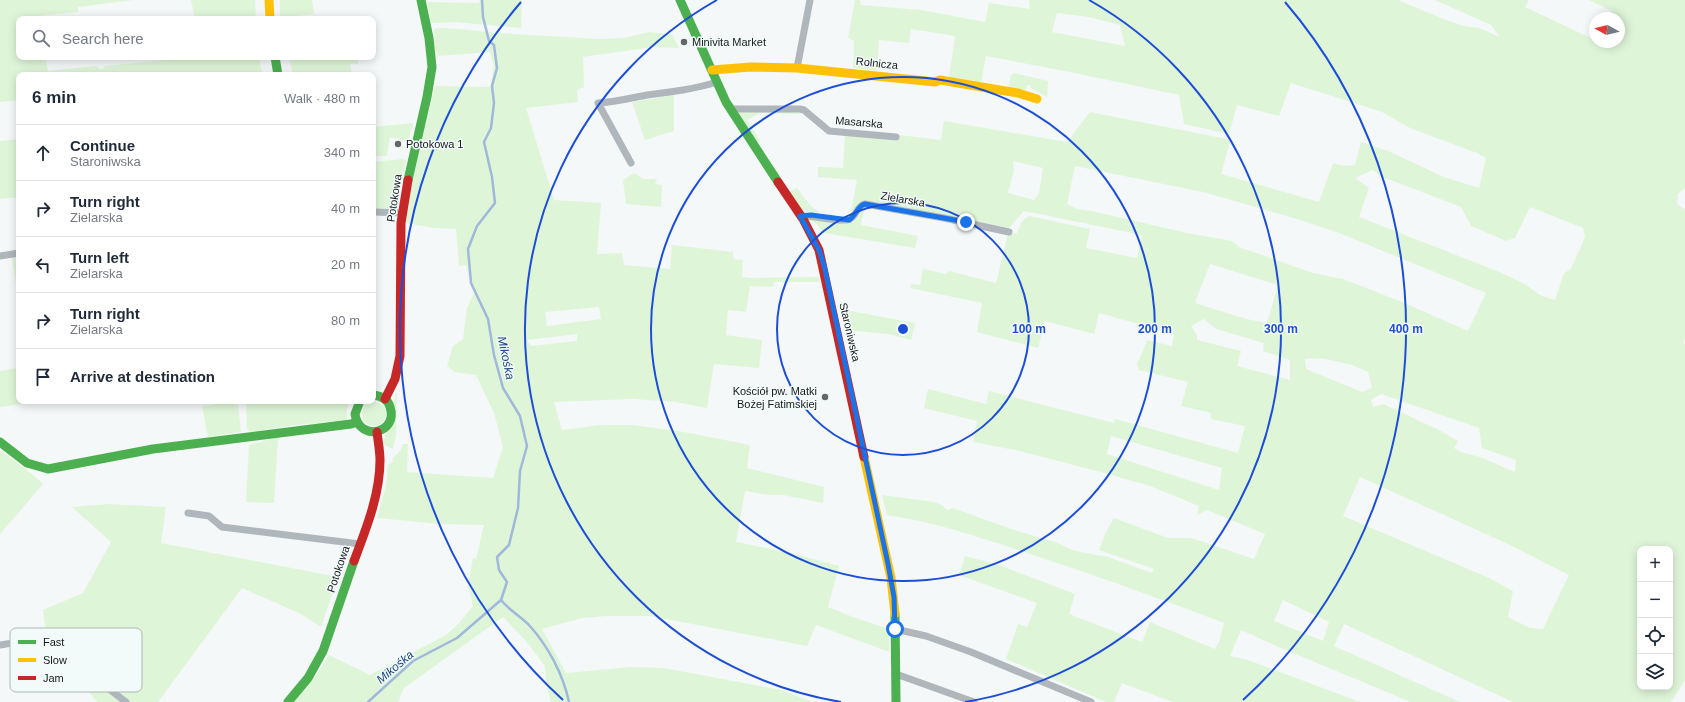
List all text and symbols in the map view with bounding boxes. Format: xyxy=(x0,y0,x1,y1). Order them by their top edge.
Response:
north arrow xyxy=(1589,12,1625,48)
search box xyxy=(16,16,376,60)
icon: search xyxy=(30,27,52,49)
text: Search here xyxy=(62,30,144,47)
place label: Minivita Market xyxy=(692,36,766,48)
marker: Minivita Market xyxy=(679,37,689,47)
street label: Rolnicza xyxy=(855,55,899,71)
text: 6 min xyxy=(32,88,76,107)
text: Walk · 480 m xyxy=(284,91,360,106)
street label: Masarska xyxy=(835,114,884,130)
text: Continue xyxy=(70,137,135,154)
place label: Potokowa 1 xyxy=(406,138,463,150)
marker: Potokowa 1 xyxy=(393,139,403,149)
icon: ahead xyxy=(32,142,54,164)
text: 340 m xyxy=(324,145,360,160)
text: Staroniwska xyxy=(70,154,141,169)
street label: Potokowa xyxy=(384,172,404,223)
street label: Zielarska xyxy=(880,189,927,209)
text: Turn right xyxy=(70,193,140,210)
icon: right xyxy=(32,198,54,220)
text: 40 m xyxy=(331,201,360,216)
text: Zielarska xyxy=(70,210,123,225)
route end xyxy=(957,213,975,231)
text: Turn left xyxy=(70,249,129,266)
icon: left xyxy=(32,254,54,276)
text: 20 m xyxy=(331,257,360,272)
text: Zielarska xyxy=(70,266,123,281)
street label: Staroniwska xyxy=(837,301,863,363)
text: Turn right xyxy=(70,305,140,322)
icon: right xyxy=(32,310,54,332)
text: 80 m xyxy=(331,313,360,328)
text: Zielarska xyxy=(70,322,123,337)
centre of rings xyxy=(896,322,910,336)
text: 100 m xyxy=(1012,322,1046,336)
text: 200 m xyxy=(1138,322,1172,336)
text: 300 m xyxy=(1264,322,1298,336)
text: 400 m xyxy=(1389,322,1423,336)
water label: Mikośka xyxy=(495,335,517,381)
icon: arrive xyxy=(32,366,54,388)
text: Arrive at destination xyxy=(70,368,215,385)
place label: Kościół pw. Matki Bożej Fatimskiej xyxy=(733,385,817,410)
marker: Kościół pw. Matki Bożej Fatimskiej xyxy=(820,392,830,402)
street label: Potokowa xyxy=(324,543,352,594)
map controls xyxy=(1637,546,1673,690)
button: + xyxy=(1637,546,1673,582)
button: − xyxy=(1637,582,1673,618)
button: locate xyxy=(1637,618,1673,654)
route start xyxy=(886,620,904,638)
legend xyxy=(10,628,142,692)
text: Fast xyxy=(43,636,64,648)
water label: Mikośka xyxy=(374,647,417,687)
text: Slow xyxy=(43,654,67,666)
button: layers xyxy=(1637,654,1673,690)
text: Jam xyxy=(43,672,64,684)

